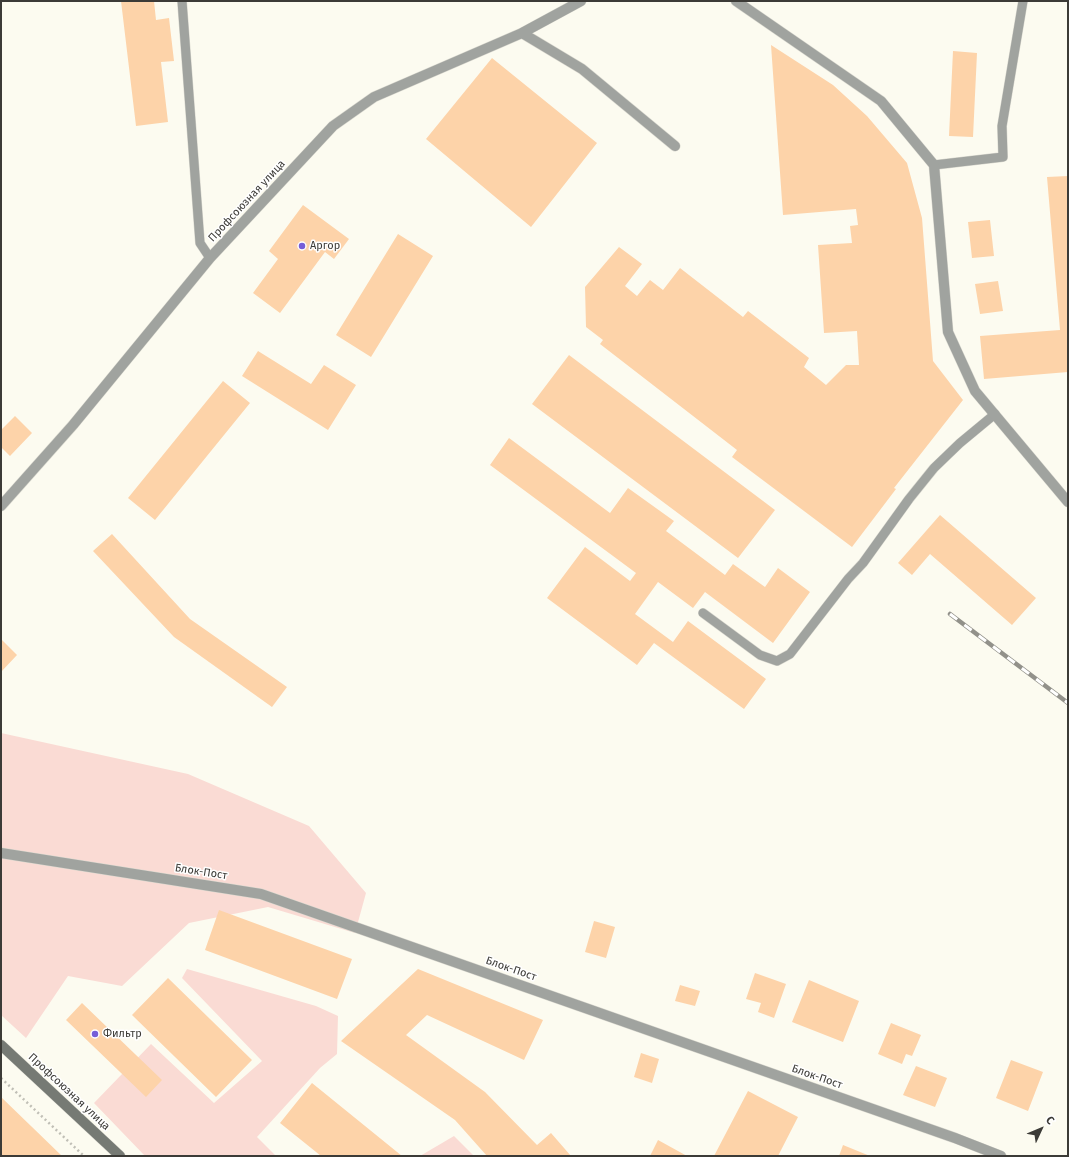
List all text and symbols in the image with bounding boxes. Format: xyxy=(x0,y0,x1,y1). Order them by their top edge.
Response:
street label: Профсоюзная улица xyxy=(206,157,288,245)
place label: Аргор xyxy=(310,239,340,253)
marker: Аргор xyxy=(297,241,307,251)
street label: Блок-Пост xyxy=(174,861,228,883)
street label: Блок-Пост xyxy=(484,954,538,984)
place label: Фильтр xyxy=(103,1027,142,1041)
marker: Фильтр xyxy=(90,1029,100,1039)
street label: Профсоюзная улица xyxy=(25,1051,113,1133)
street label: Блок-Пост xyxy=(790,1062,844,1092)
north arrow xyxy=(1021,1109,1061,1149)
text: С xyxy=(1043,1114,1057,1127)

